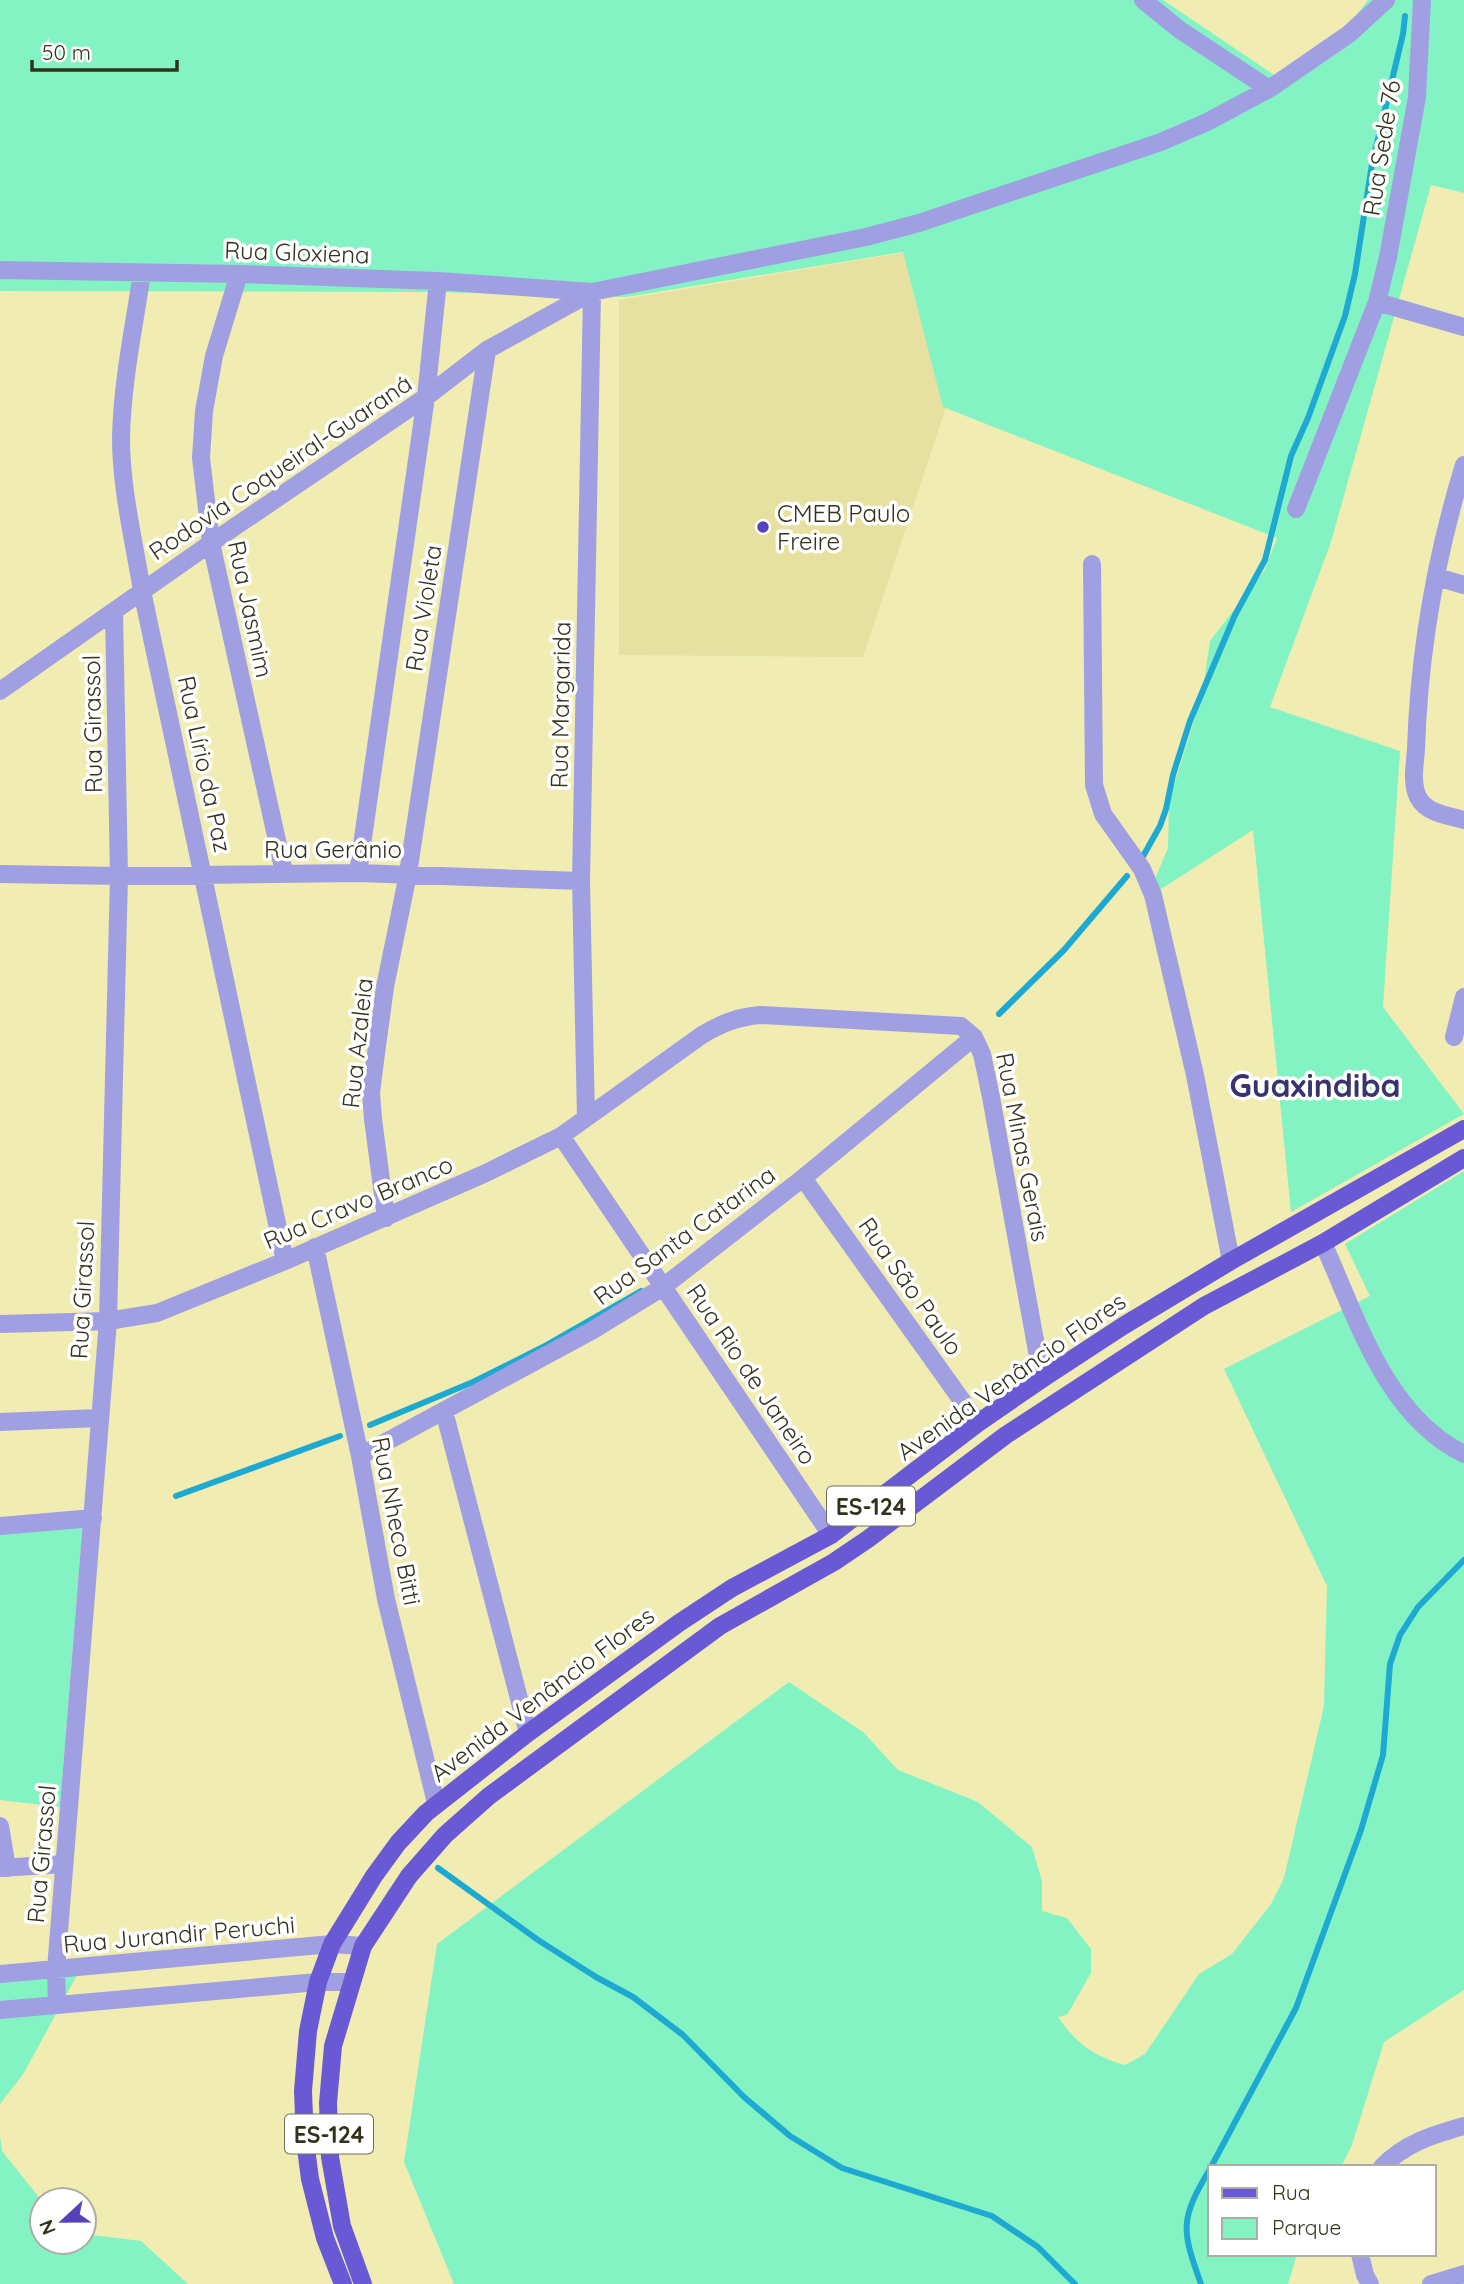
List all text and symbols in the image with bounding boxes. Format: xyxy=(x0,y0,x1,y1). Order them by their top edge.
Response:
scale bar xyxy=(32,28,177,72)
text: 50 m xyxy=(42,39,91,65)
street label: Rua Sede 76 xyxy=(1355,78,1407,218)
street label: Rua Gloxiena xyxy=(224,234,370,270)
street label: Rodovia Coqueiral-Guaraná xyxy=(143,368,417,566)
place label: CMEB Paulo Freire xyxy=(777,498,910,556)
marker: CMEB Paulo Freire xyxy=(755,519,771,535)
street label: Rua Jasmim xyxy=(222,538,280,680)
street label: Rua Violeta xyxy=(398,543,448,673)
street label: Rua Margarida xyxy=(544,621,576,789)
street label: Rua Girassol xyxy=(76,655,108,793)
street label: Rua Lírio da Paz xyxy=(172,673,238,855)
street label: Rua Gerânio xyxy=(264,834,402,864)
street label: Rua Azaleia xyxy=(335,976,379,1110)
street label: Rua Minas Gerais xyxy=(990,1050,1056,1244)
district label: Guaxindiba xyxy=(1229,1065,1401,1105)
street label: Rua Cravo Branco xyxy=(259,1149,457,1255)
street label: Rua Santa Catarina xyxy=(587,1159,781,1311)
street label: Rua São Paulo xyxy=(852,1211,970,1361)
street label: Rua Girassol xyxy=(63,1220,101,1360)
street label: Rua Rio de Janeiro xyxy=(680,1278,824,1470)
street label: Avenida Venâncio Flores xyxy=(891,1286,1131,1466)
street label: Rua Nheco Bitti xyxy=(366,1434,428,1608)
road number: ES-124 xyxy=(827,1486,915,1526)
street label: Avenida Venâncio Flores xyxy=(424,1600,660,1788)
street label: Rua Girassol xyxy=(20,1784,62,1924)
street label: Rua Jurandir Peruchi xyxy=(62,1909,296,1959)
road number: ES-124 xyxy=(285,2114,373,2154)
legend xyxy=(1208,2165,1436,2256)
text: Rua xyxy=(1272,2179,1311,2205)
north arrow xyxy=(28,2186,98,2256)
text: Parque xyxy=(1272,2214,1341,2240)
text: N xyxy=(33,2216,61,2238)

